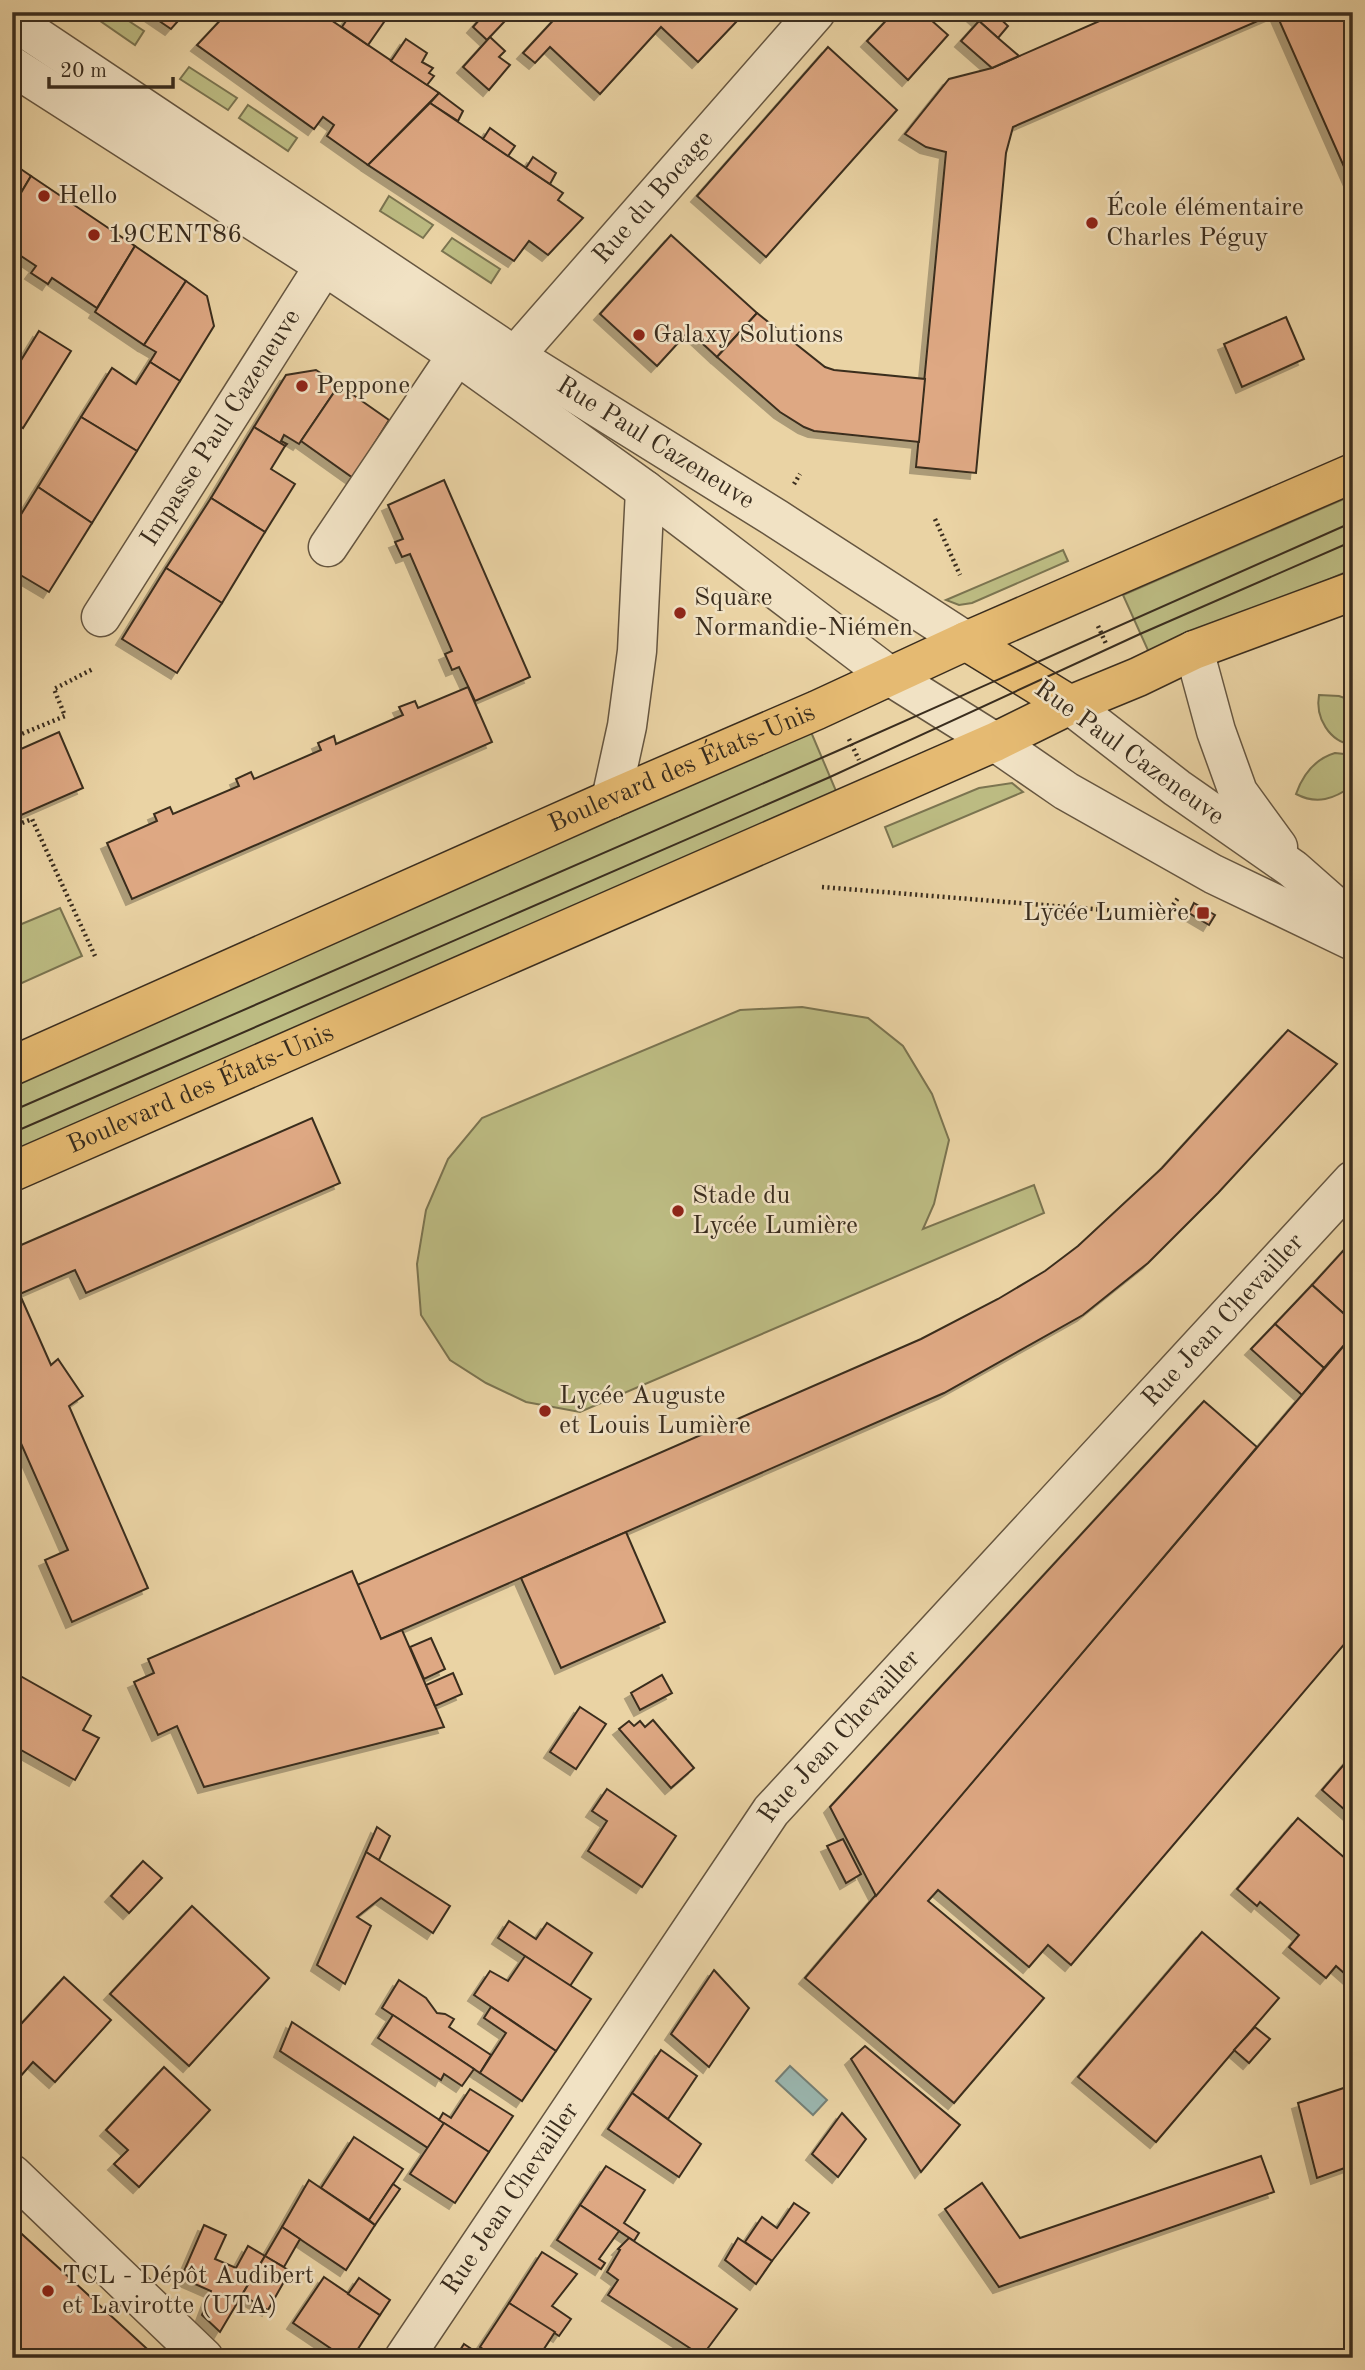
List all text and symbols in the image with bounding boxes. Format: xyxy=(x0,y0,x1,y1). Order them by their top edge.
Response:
scale bar xyxy=(49,46,173,90)
text: 20 m xyxy=(60,61,107,82)
street label: Rue du Bocage xyxy=(589,126,719,269)
place label: Hello xyxy=(58,183,117,209)
marker: Hello xyxy=(36,188,52,204)
place label: École élémentaire Charles Péguy xyxy=(1106,191,1304,251)
marker: École élémentaire Charles Péguy xyxy=(1084,215,1100,231)
place label: 19CENT86 xyxy=(108,222,242,248)
marker: 19CENT86 xyxy=(86,227,102,243)
street label: Impasse Paul Cazeneuve xyxy=(136,305,306,551)
place label: Galaxy Solutions xyxy=(653,322,843,348)
marker: Galaxy Solutions xyxy=(631,327,647,343)
street label: Rue Paul Cazeneuve xyxy=(552,372,759,514)
place label: Peppone xyxy=(316,373,410,399)
marker: Peppone xyxy=(294,378,310,394)
place label: Square Normandie-Niémen xyxy=(694,585,913,641)
marker: Square Normandie-Niémen xyxy=(672,605,688,621)
street label: Rue Paul Cazeneuve xyxy=(1029,676,1229,830)
street label: Boulevard des États-Unis xyxy=(545,699,819,838)
place label: Lycée Lumière xyxy=(1023,900,1189,926)
marker: Lycée Lumière xyxy=(1195,905,1211,921)
street label: Boulevard des États-Unis xyxy=(64,1020,338,1159)
place label: Stade du Lycée Lumière xyxy=(692,1183,858,1239)
marker: Stade du Lycée Lumière xyxy=(670,1203,686,1219)
street label: Rue Jean Chevailler xyxy=(1138,1229,1309,1412)
place label: Lycée Auguste et Louis Lumière xyxy=(559,1383,751,1439)
marker: Lycée Auguste et Louis Lumière xyxy=(537,1403,553,1419)
street label: Rue Jean Chevailler xyxy=(754,1645,926,1828)
street label: Rue Jean Chevailler xyxy=(437,2098,585,2299)
place label: TCL - Dépôt Audibert et Lavirotte (UTA) xyxy=(62,2263,314,2319)
marker: TCL - Dépôt Audibert et Lavirotte (UTA) xyxy=(40,2283,56,2299)

